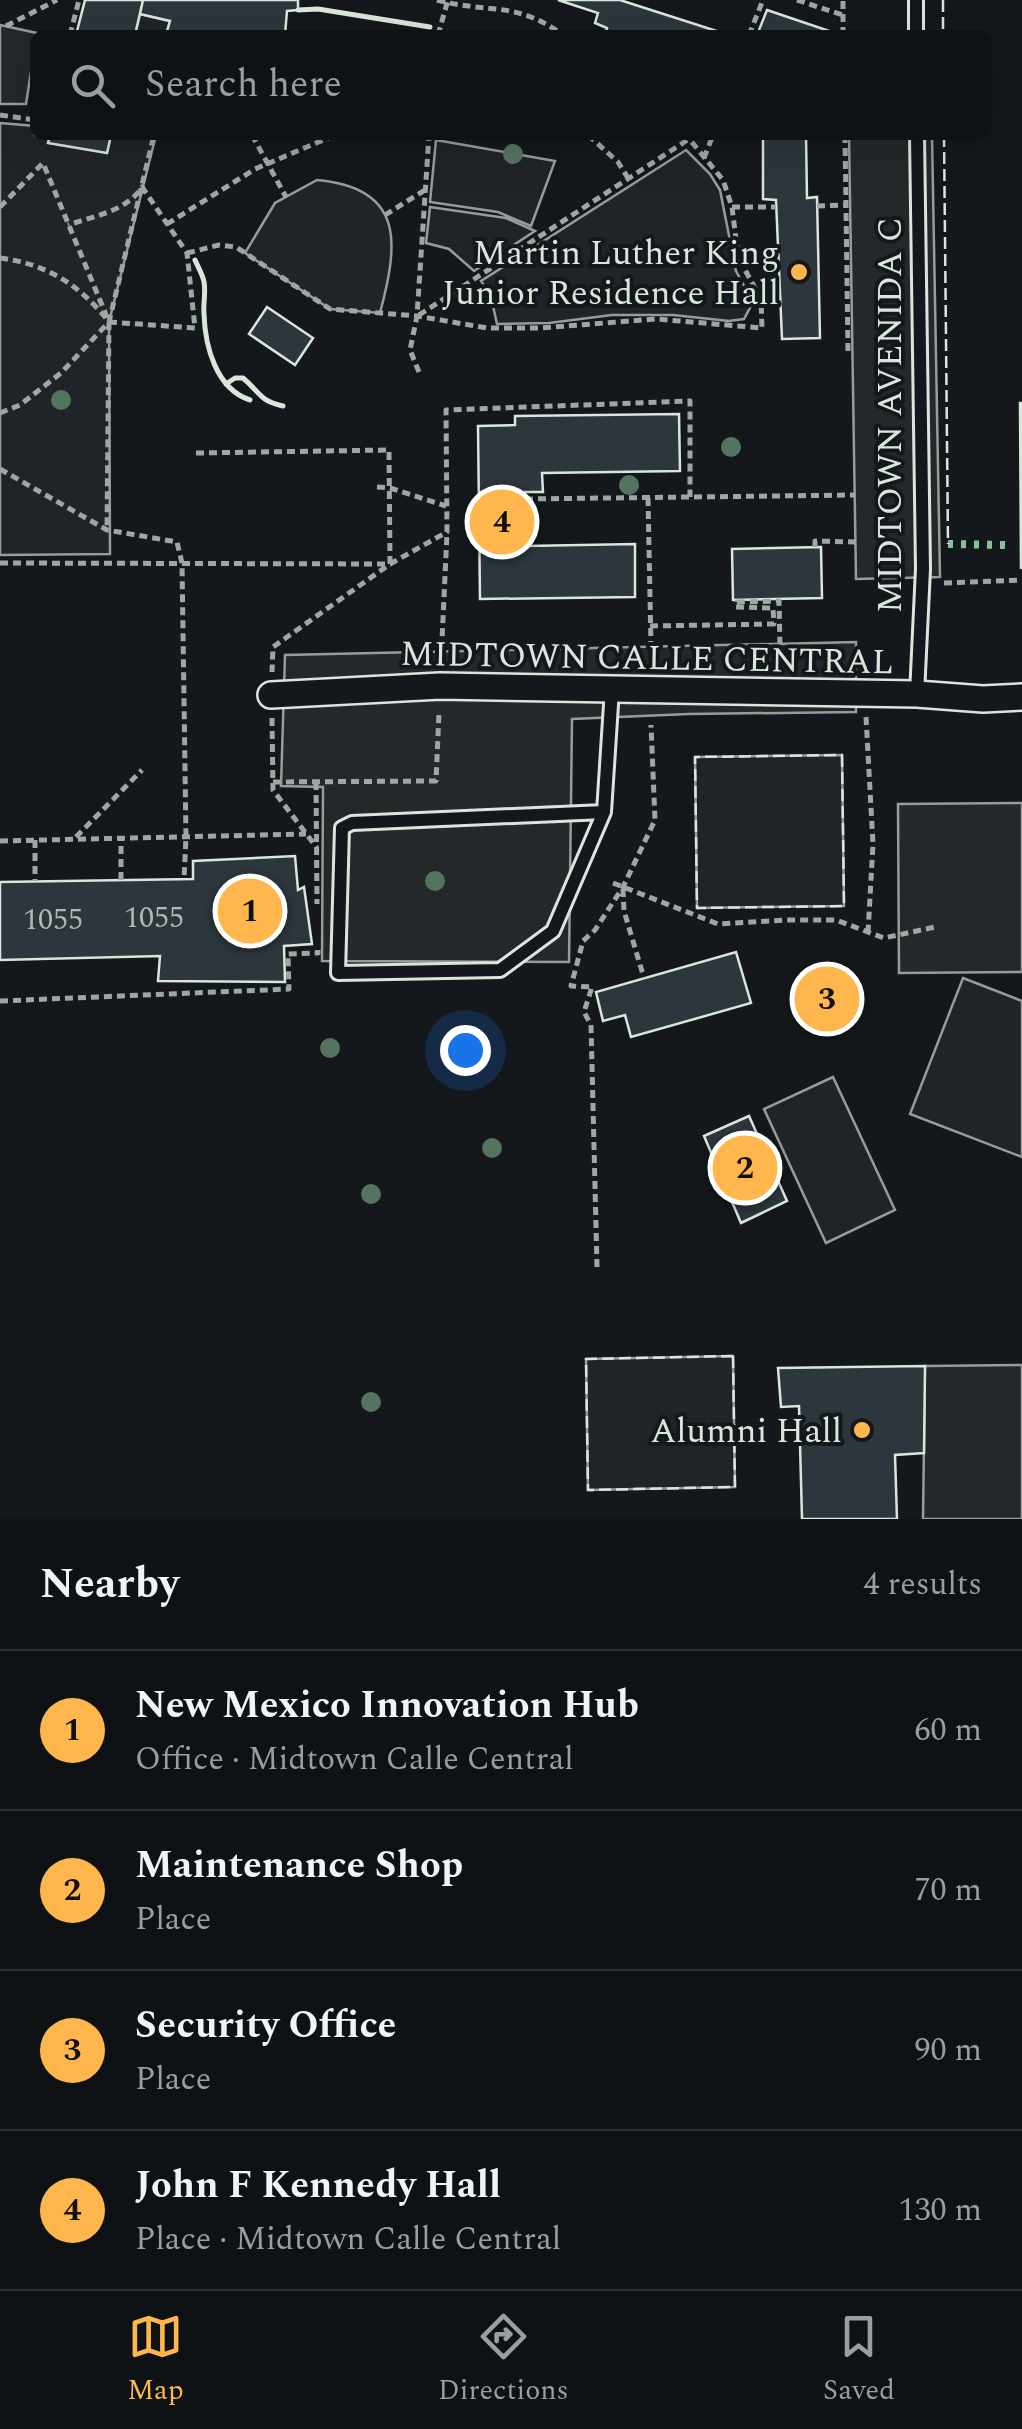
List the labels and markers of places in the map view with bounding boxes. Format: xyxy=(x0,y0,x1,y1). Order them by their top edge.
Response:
place label: Martin Luther King Junior Residence Hall xyxy=(442,227,779,320)
marker: Martin Luther King Junior Residence Hall xyxy=(788,261,810,283)
pin: 4 xyxy=(470,484,534,560)
pin: 1 xyxy=(218,874,282,948)
pin: 3 xyxy=(794,962,860,1036)
pin: 2 xyxy=(712,1130,778,1206)
place label: Alumni Hall xyxy=(650,1405,842,1458)
marker: Alumni Hall xyxy=(851,1419,873,1441)

